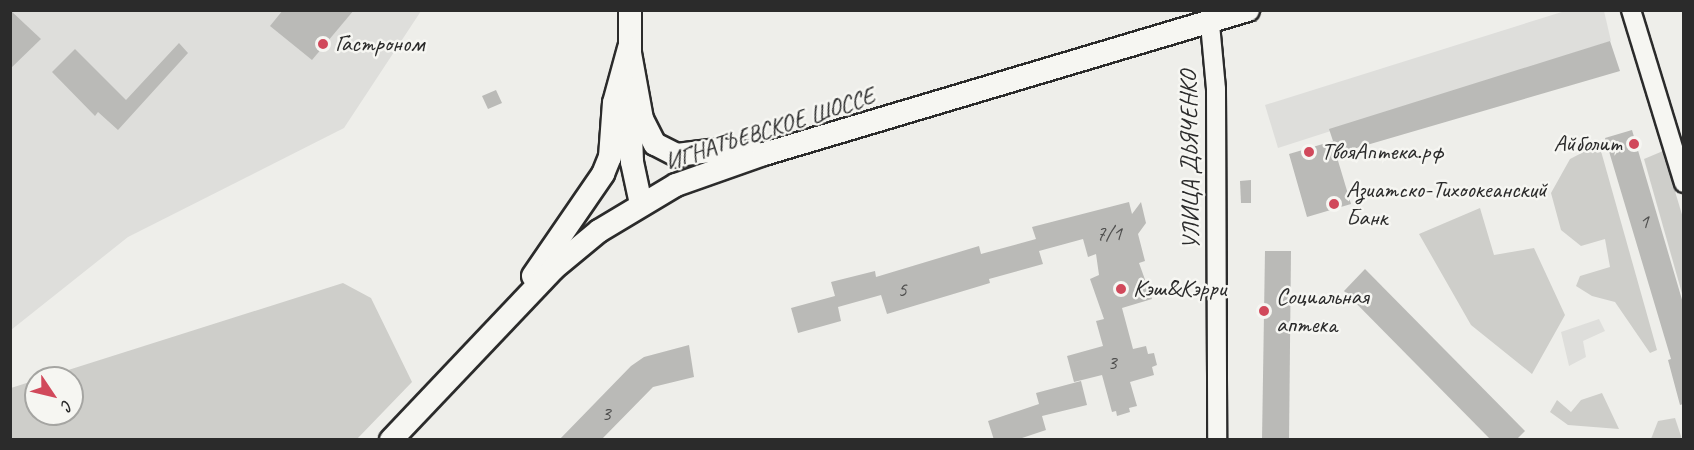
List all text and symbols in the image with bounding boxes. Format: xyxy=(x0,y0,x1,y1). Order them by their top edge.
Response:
place label: Гастроном xyxy=(335,30,424,58)
marker: Гастроном xyxy=(316,37,330,51)
street label: УЛИЦА ДЬЯЧЕНКО xyxy=(1174,71,1206,249)
street label: ИГНАТЬЕВСКОЕ ШОССЕ xyxy=(661,81,879,177)
place label: Айболит xyxy=(1554,130,1622,158)
marker: Айболит xyxy=(1627,137,1641,151)
place label: ТвояАптека.рф xyxy=(1321,138,1443,166)
marker: ТвояАптека.рф xyxy=(1302,145,1316,159)
place label: Азиатско-Тихоокеанский Банк xyxy=(1346,176,1547,232)
marker: Азиатско-Тихоокеанский Банк xyxy=(1327,197,1341,211)
house number: 1 xyxy=(1639,208,1649,234)
house number: 7/1 xyxy=(1096,220,1122,246)
place label: Кэш&Кэрри xyxy=(1133,275,1226,303)
house number: 5 xyxy=(897,276,907,302)
marker: Кэш&Кэрри xyxy=(1114,282,1128,296)
place label: Социальная аптека xyxy=(1276,283,1368,339)
marker: Социальная аптека xyxy=(1257,304,1271,318)
house number: 3 xyxy=(1107,349,1117,375)
north arrow xyxy=(24,366,84,426)
text: С xyxy=(57,396,78,414)
house number: 3 xyxy=(601,400,611,426)

